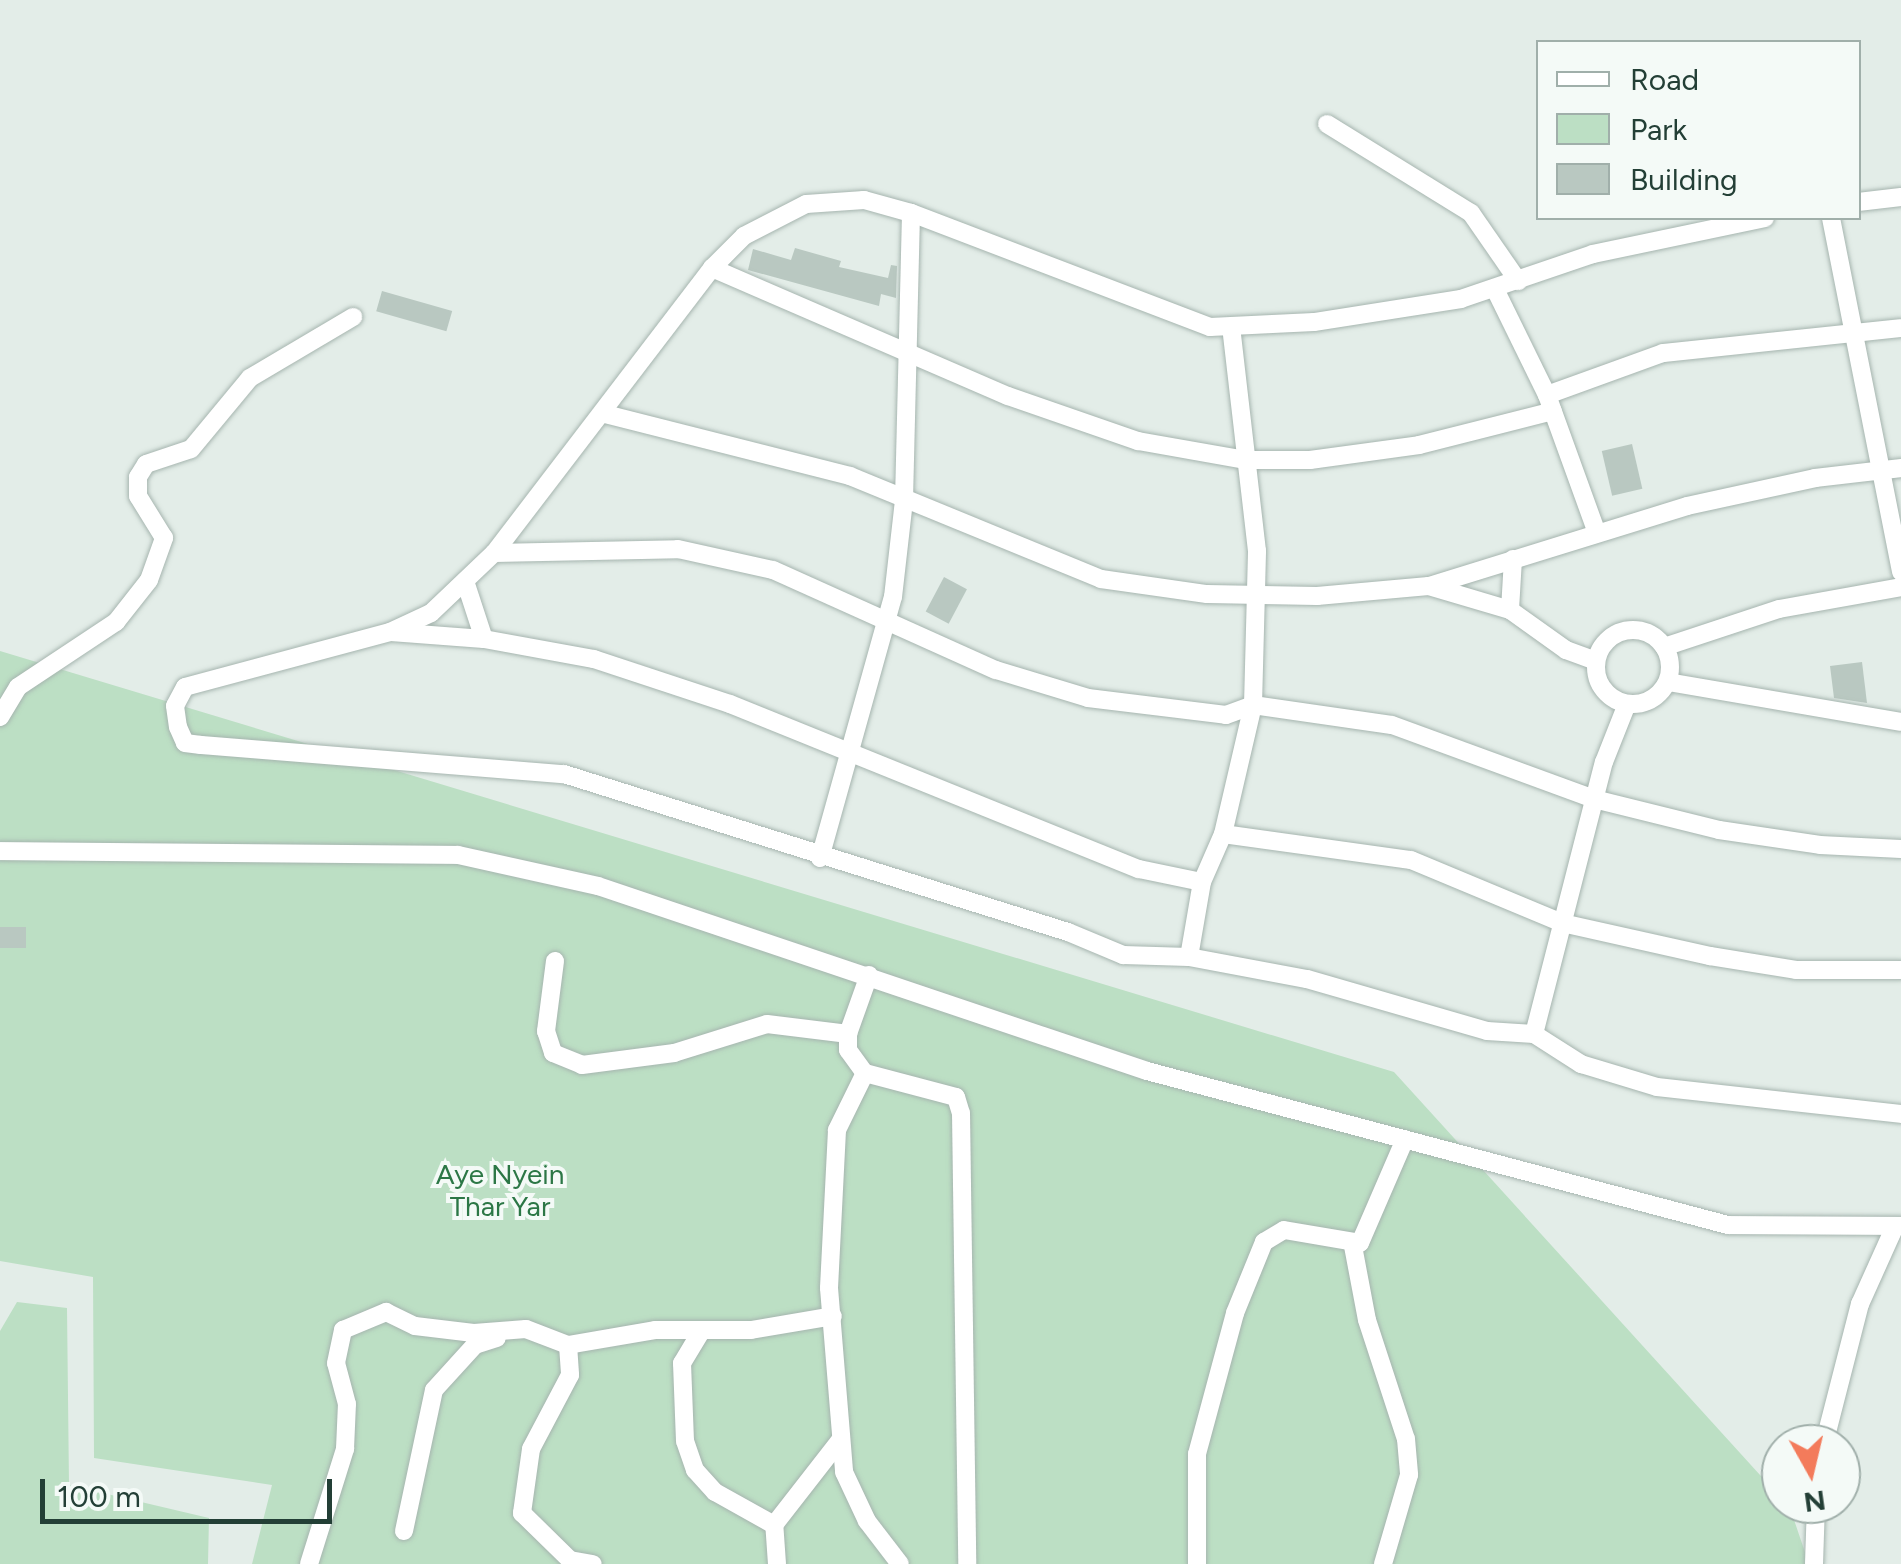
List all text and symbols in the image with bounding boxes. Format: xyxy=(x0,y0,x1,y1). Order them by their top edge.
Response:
legend xyxy=(1536,40,1861,220)
text: Road xyxy=(1630,61,1699,98)
text: Park xyxy=(1630,111,1687,148)
text: Building xyxy=(1630,161,1738,198)
park label: Aye Nyein Thar Yar xyxy=(436,1157,564,1223)
north arrow xyxy=(1761,1424,1861,1524)
scale bar xyxy=(45,1459,338,1521)
text: 100 m xyxy=(57,1478,141,1515)
text: N xyxy=(1802,1483,1828,1520)

